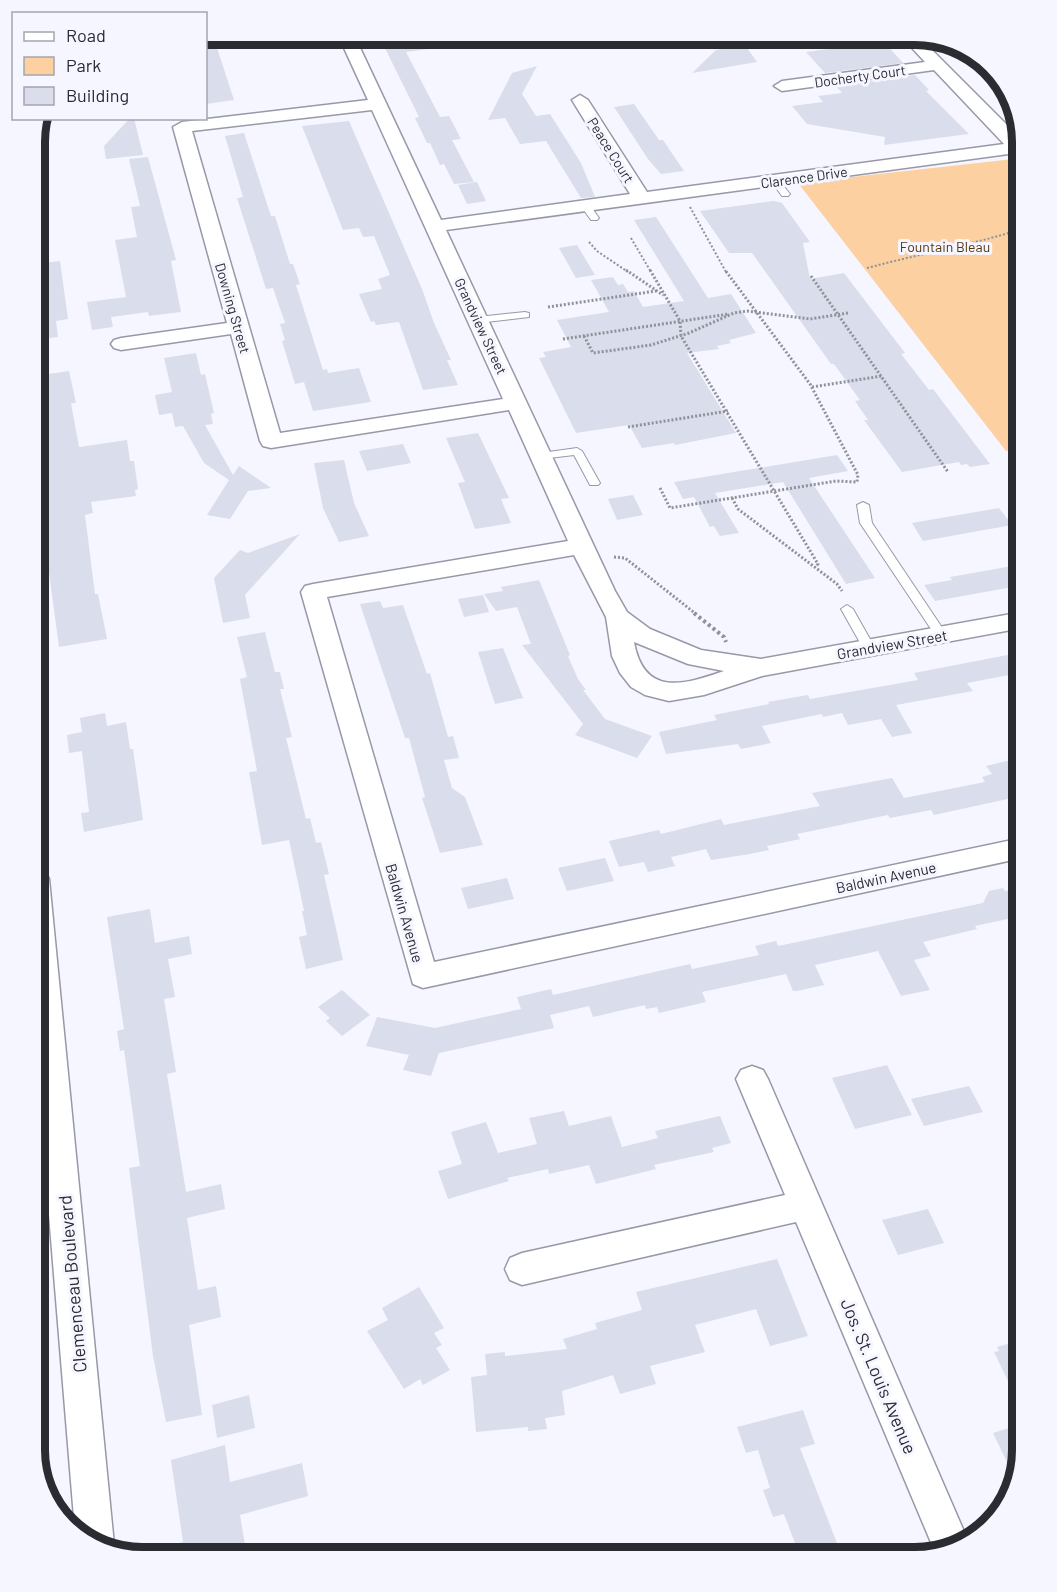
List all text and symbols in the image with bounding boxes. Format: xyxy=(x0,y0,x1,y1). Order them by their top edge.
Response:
legend xyxy=(12,12,207,120)
text: Road xyxy=(66,24,106,46)
text: Park xyxy=(66,54,101,76)
street label: Docherty Court xyxy=(813,61,907,91)
text: Building xyxy=(66,84,129,106)
street label: Peace Court xyxy=(584,114,638,186)
street label: Clarence Drive xyxy=(759,162,849,192)
park label: Fountain Bleau xyxy=(900,238,990,255)
street label: Downing Street xyxy=(212,261,254,355)
street label: Grandview Street xyxy=(451,275,511,377)
street label: Grandview Street xyxy=(835,625,949,663)
street label: Baldwin Avenue xyxy=(834,858,938,896)
street label: Baldwin Avenue xyxy=(382,861,428,965)
street label: Clemenceau Boulevard xyxy=(53,1194,91,1374)
street label: Jos. St. Louis Avenue xyxy=(836,1295,922,1457)

